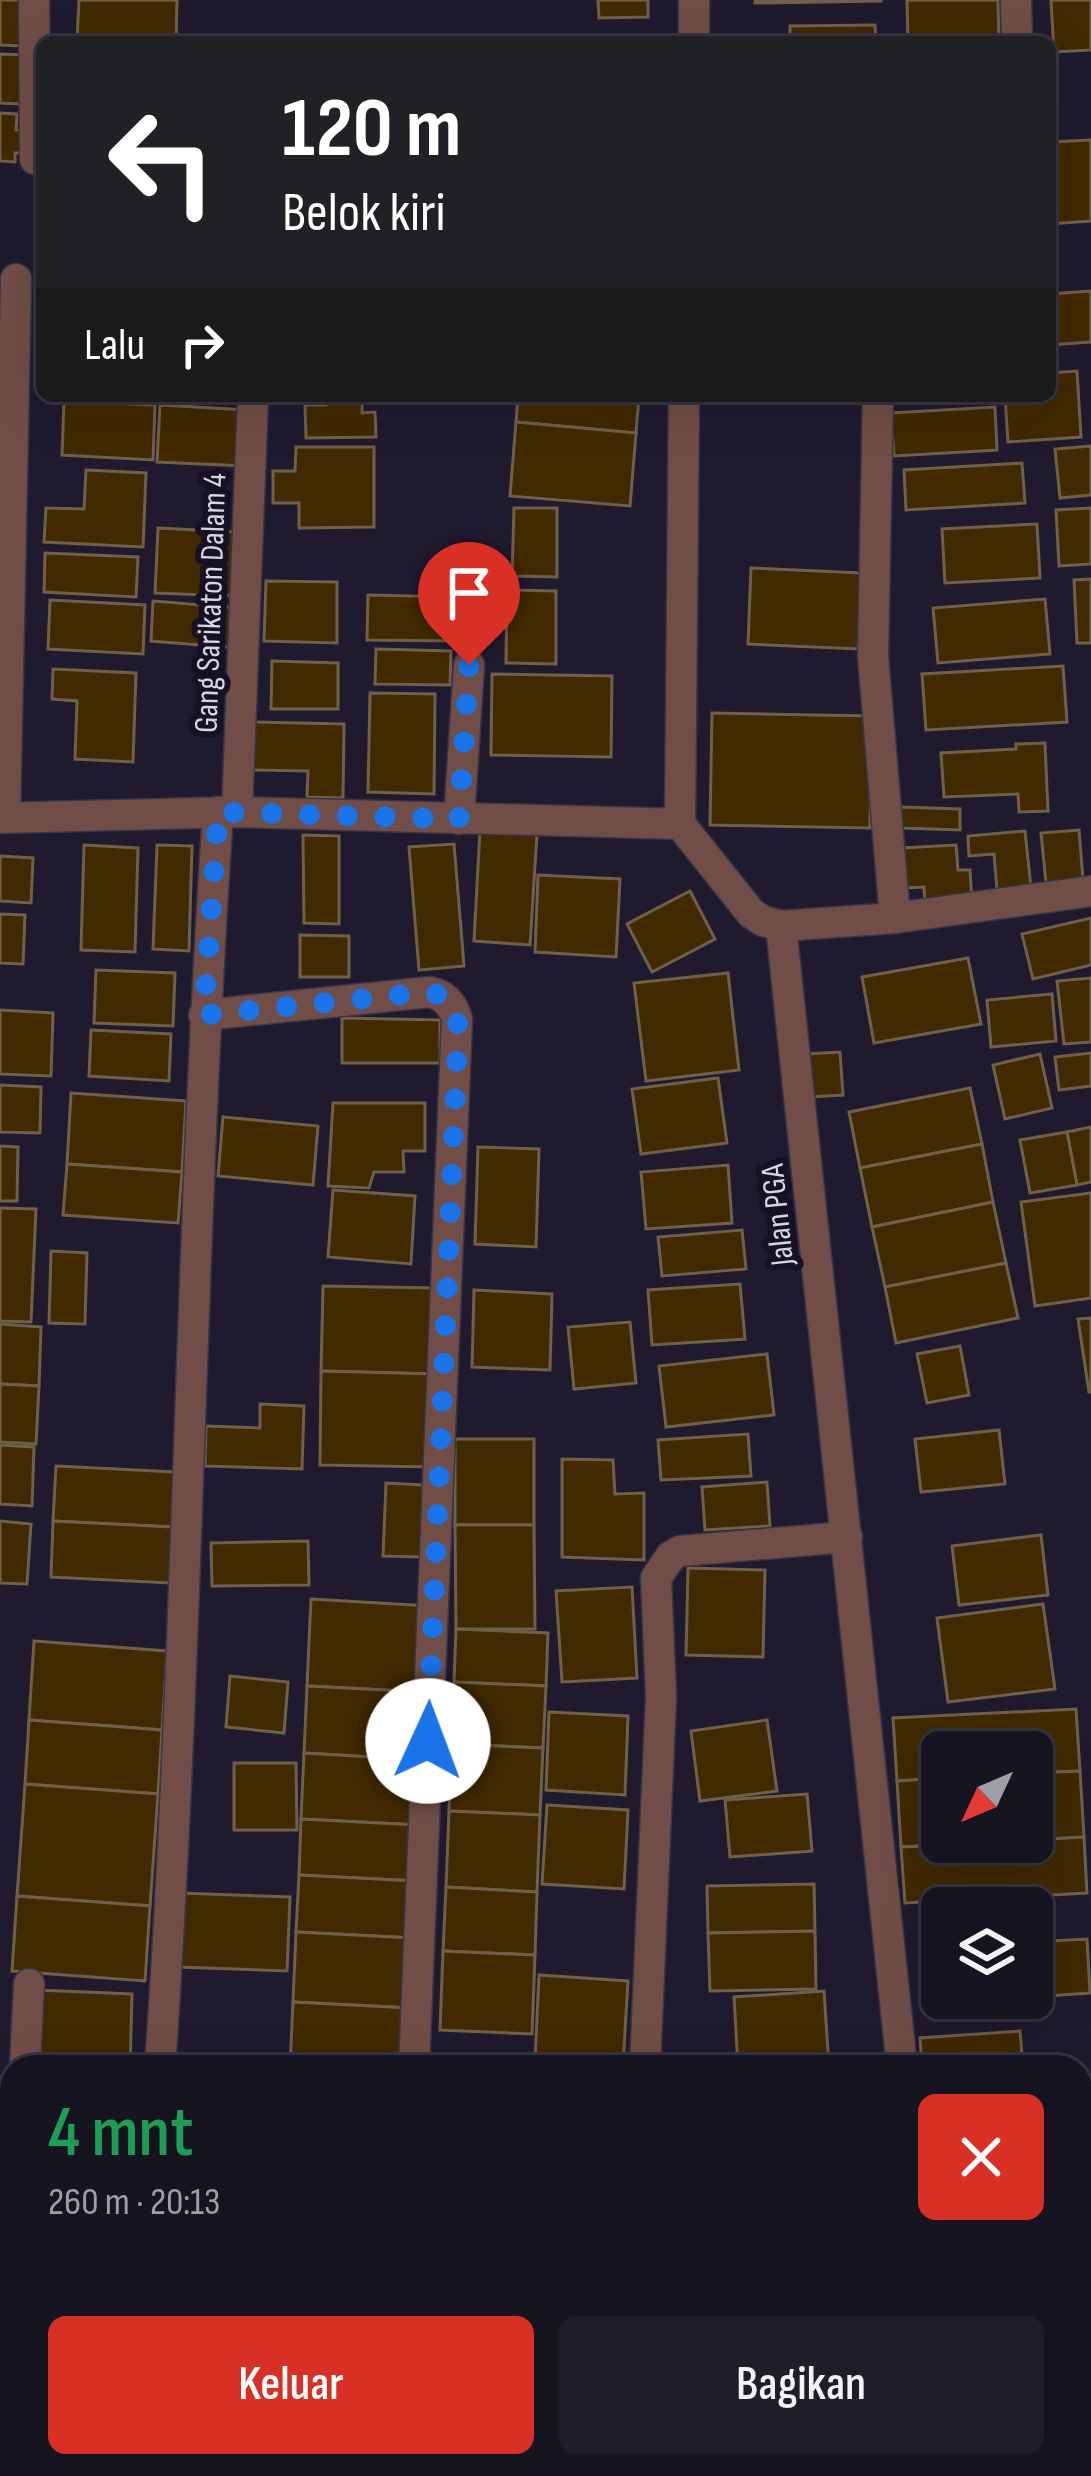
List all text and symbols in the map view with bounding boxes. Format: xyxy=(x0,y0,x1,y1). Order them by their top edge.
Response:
text: 120 m xyxy=(282,79,461,180)
icon: left xyxy=(84,84,240,240)
text: Belok kiri xyxy=(282,181,446,246)
icon: right xyxy=(169,312,235,378)
text: Lalu xyxy=(84,318,145,373)
street label: Gang Sarikaton Dalam 4 xyxy=(186,472,236,734)
pin xyxy=(418,542,520,665)
icon: arrive xyxy=(436,560,502,626)
street label: Jalan PGA xyxy=(753,1161,803,1269)
position arrow xyxy=(365,1678,491,1804)
north arrow xyxy=(921,1731,1053,1863)
map controls xyxy=(921,1731,1053,2019)
button: layers xyxy=(921,1887,1053,2019)
text: 4 mnt xyxy=(48,2090,193,2177)
button: close xyxy=(918,2094,1044,2220)
text: 260 m · 20:13 xyxy=(48,2179,220,2226)
button: Keluar xyxy=(48,2316,534,2454)
button: Bagikan xyxy=(558,2316,1044,2454)

